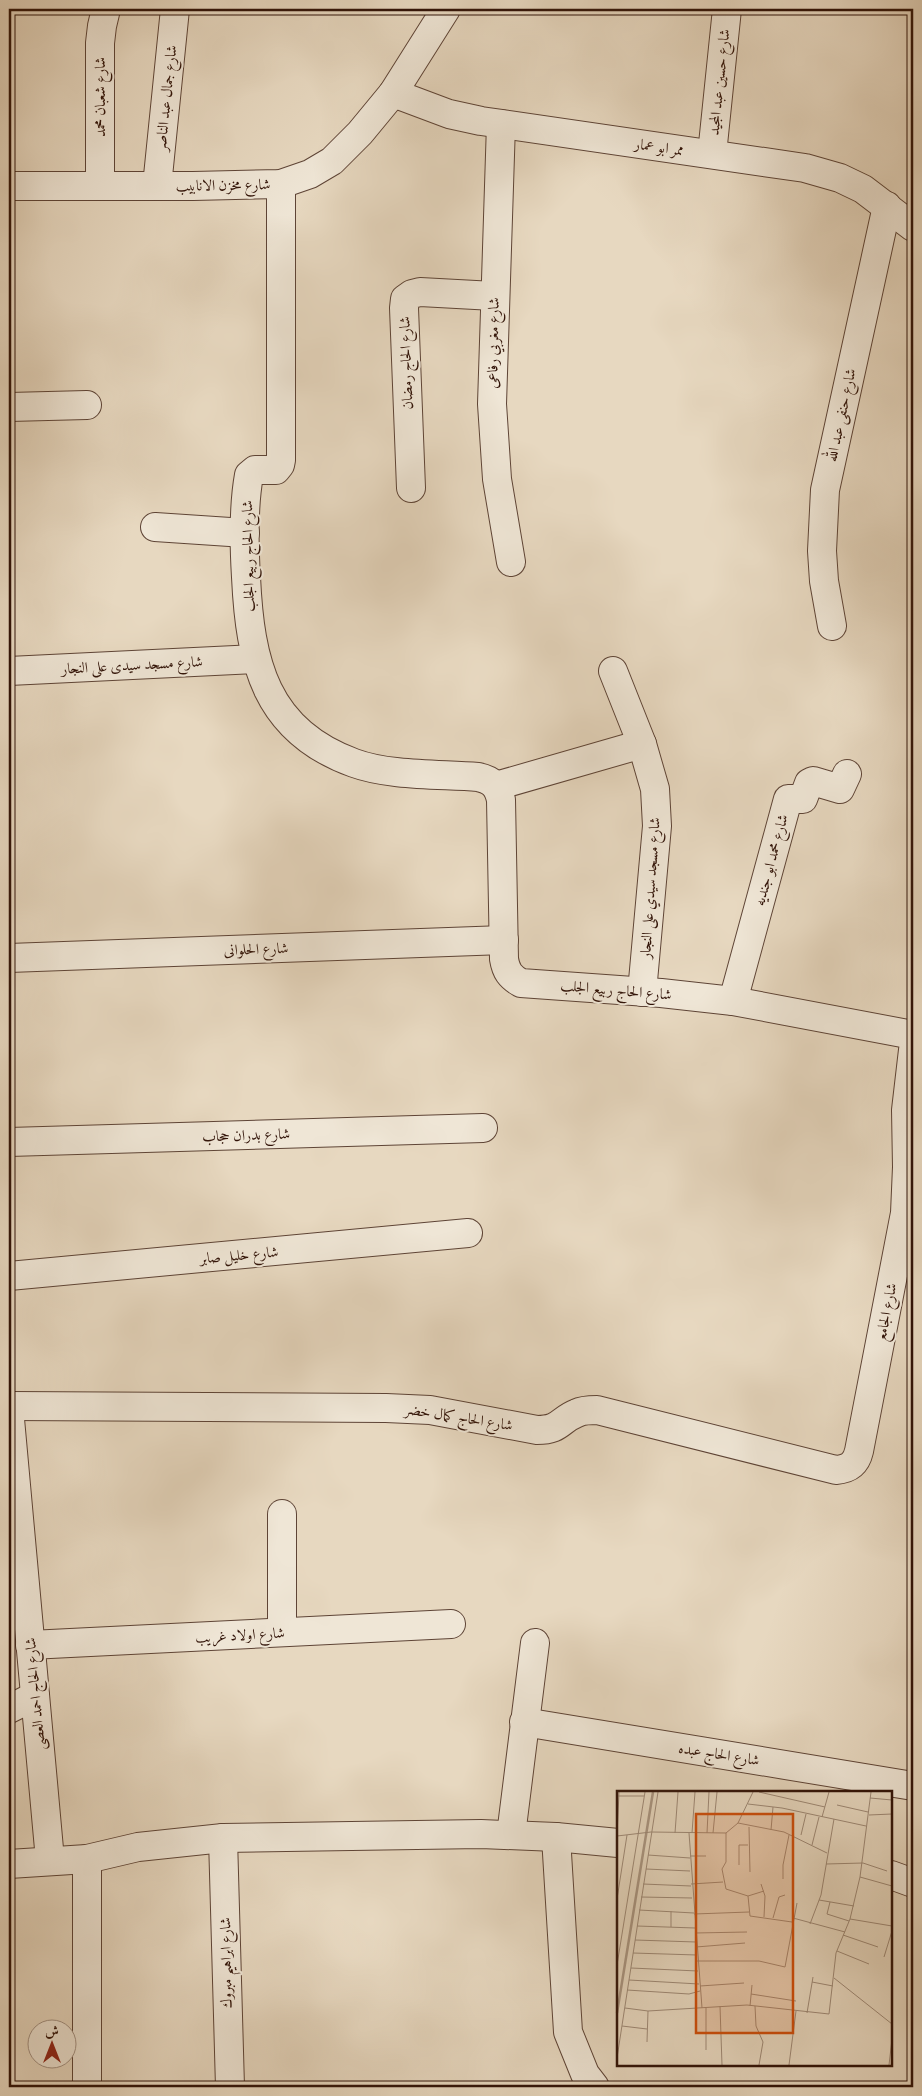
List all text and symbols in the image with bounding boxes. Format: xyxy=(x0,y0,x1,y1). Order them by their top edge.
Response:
street label: شارع حسين عبد المجيد xyxy=(704,28,738,136)
street label: شارع جمال عبد الناصر xyxy=(151,44,184,154)
street label: شارع شعبان محمد xyxy=(91,57,113,137)
street label: ممر ابو عمار xyxy=(631,134,685,160)
street label: شارع مخزن الانابيب xyxy=(175,175,271,199)
street label: شارع مغربي رفاعى xyxy=(483,297,507,389)
street label: شارع الحاج رمضان xyxy=(395,316,421,410)
street label: شارع حنفى عبد الله xyxy=(819,366,864,464)
street label: شارع الحاج ربيع الجلب xyxy=(238,500,263,612)
street label: شارع مسجد سيدى على النجار xyxy=(59,652,204,682)
street label: شارع محمد ابو جنديه xyxy=(750,812,796,909)
street label: شارع مسجد سيدي على النجار xyxy=(636,817,668,962)
street label: شارع الحلوانى xyxy=(223,939,289,963)
street label: شارع الحاج ربيع الجلب xyxy=(559,976,672,1009)
street label: شارع بدران حجاب xyxy=(202,1124,290,1150)
street label: شارع خليل صابر xyxy=(197,1243,279,1272)
street label: شارع الجامع xyxy=(872,1281,905,1343)
street label: شارع الحاج كمال خضر xyxy=(401,1399,514,1438)
street label: شارع اولاد غريب xyxy=(195,1624,285,1650)
street label: شارع الحاج احمد العصى xyxy=(21,1637,53,1751)
street label: شارع الحاج عبده xyxy=(676,1739,761,1773)
inset map xyxy=(617,1791,892,2066)
street label: شارع ابراهيم مبروك xyxy=(216,1917,242,2009)
north arrow xyxy=(28,2018,78,2068)
text: ش xyxy=(45,2023,59,2040)

